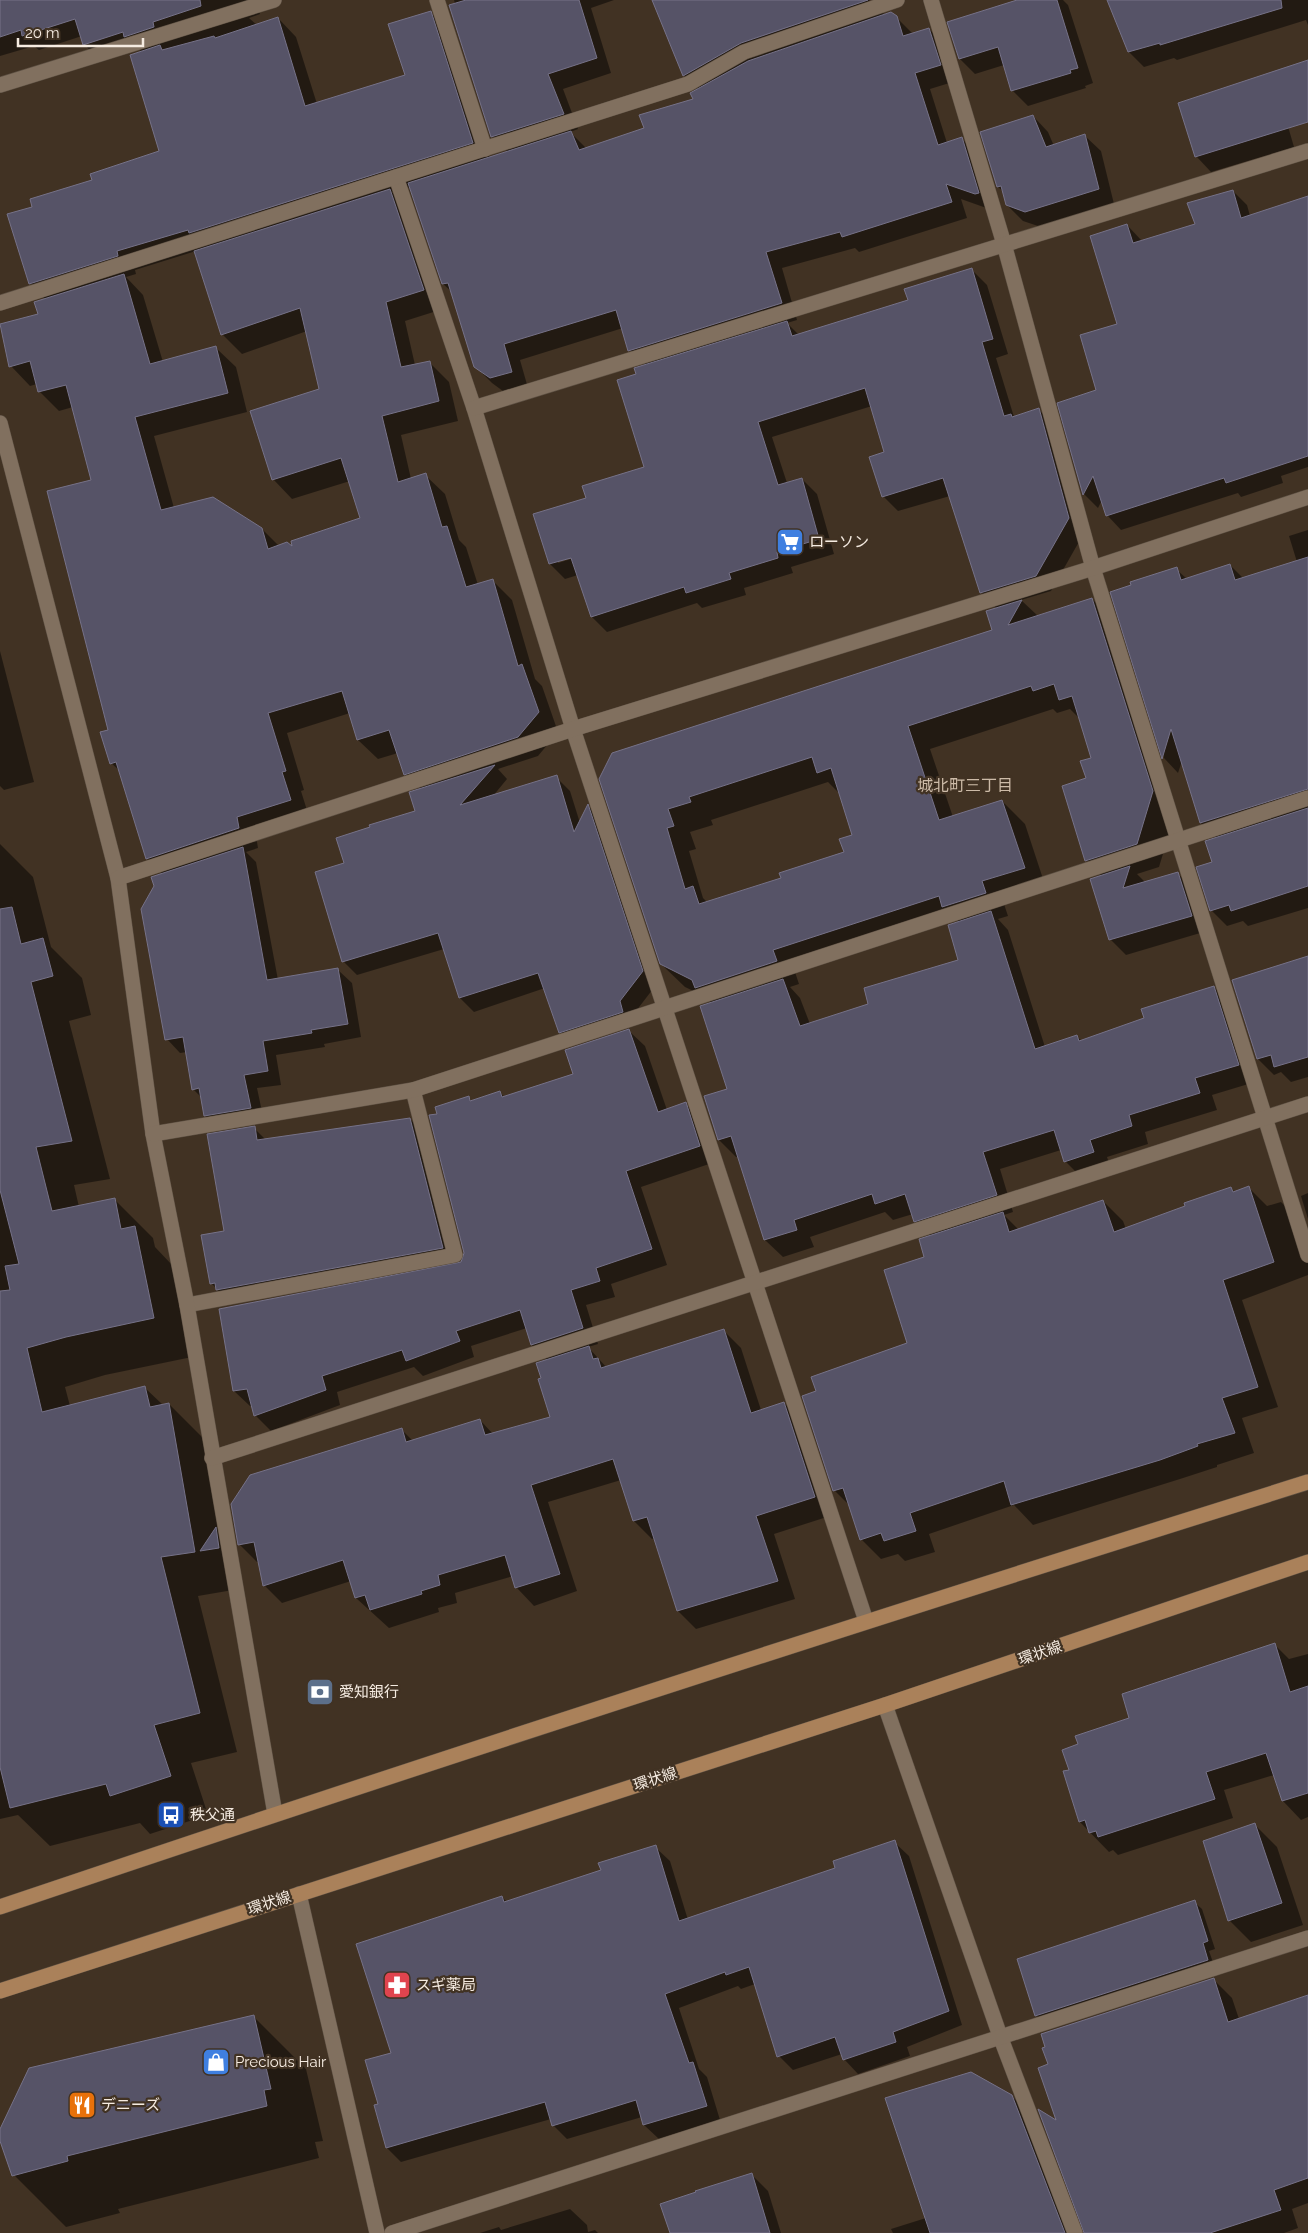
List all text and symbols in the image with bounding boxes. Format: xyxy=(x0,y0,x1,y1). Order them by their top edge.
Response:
scale bar xyxy=(18,15,142,47)
text: 20 m xyxy=(25,24,60,42)
supermarket icon: ローソン xyxy=(775,527,805,557)
place label: ローソン xyxy=(809,533,869,551)
district label: 城北町三丁目 xyxy=(917,776,1013,795)
street label: 環状線 xyxy=(1016,1637,1064,1669)
bank icon: 愛知銀行 xyxy=(305,1677,335,1707)
place label: 愛知銀行 xyxy=(339,1683,399,1701)
street label: 環状線 xyxy=(631,1763,679,1795)
bus stop icon: 秩父通 xyxy=(156,1800,186,1830)
place label: 秩父通 xyxy=(190,1806,235,1824)
street label: 環状線 xyxy=(245,1887,293,1919)
pharmacy icon: スギ薬局 xyxy=(382,1970,412,2000)
place label: スギ薬局 xyxy=(416,1976,476,1994)
shop icon: Precious Hair xyxy=(201,2047,231,2077)
place label: Precious Hair xyxy=(235,2053,327,2071)
restaurant icon: デニーズ xyxy=(67,2090,97,2120)
place label: デニーズ xyxy=(101,2096,160,2114)

